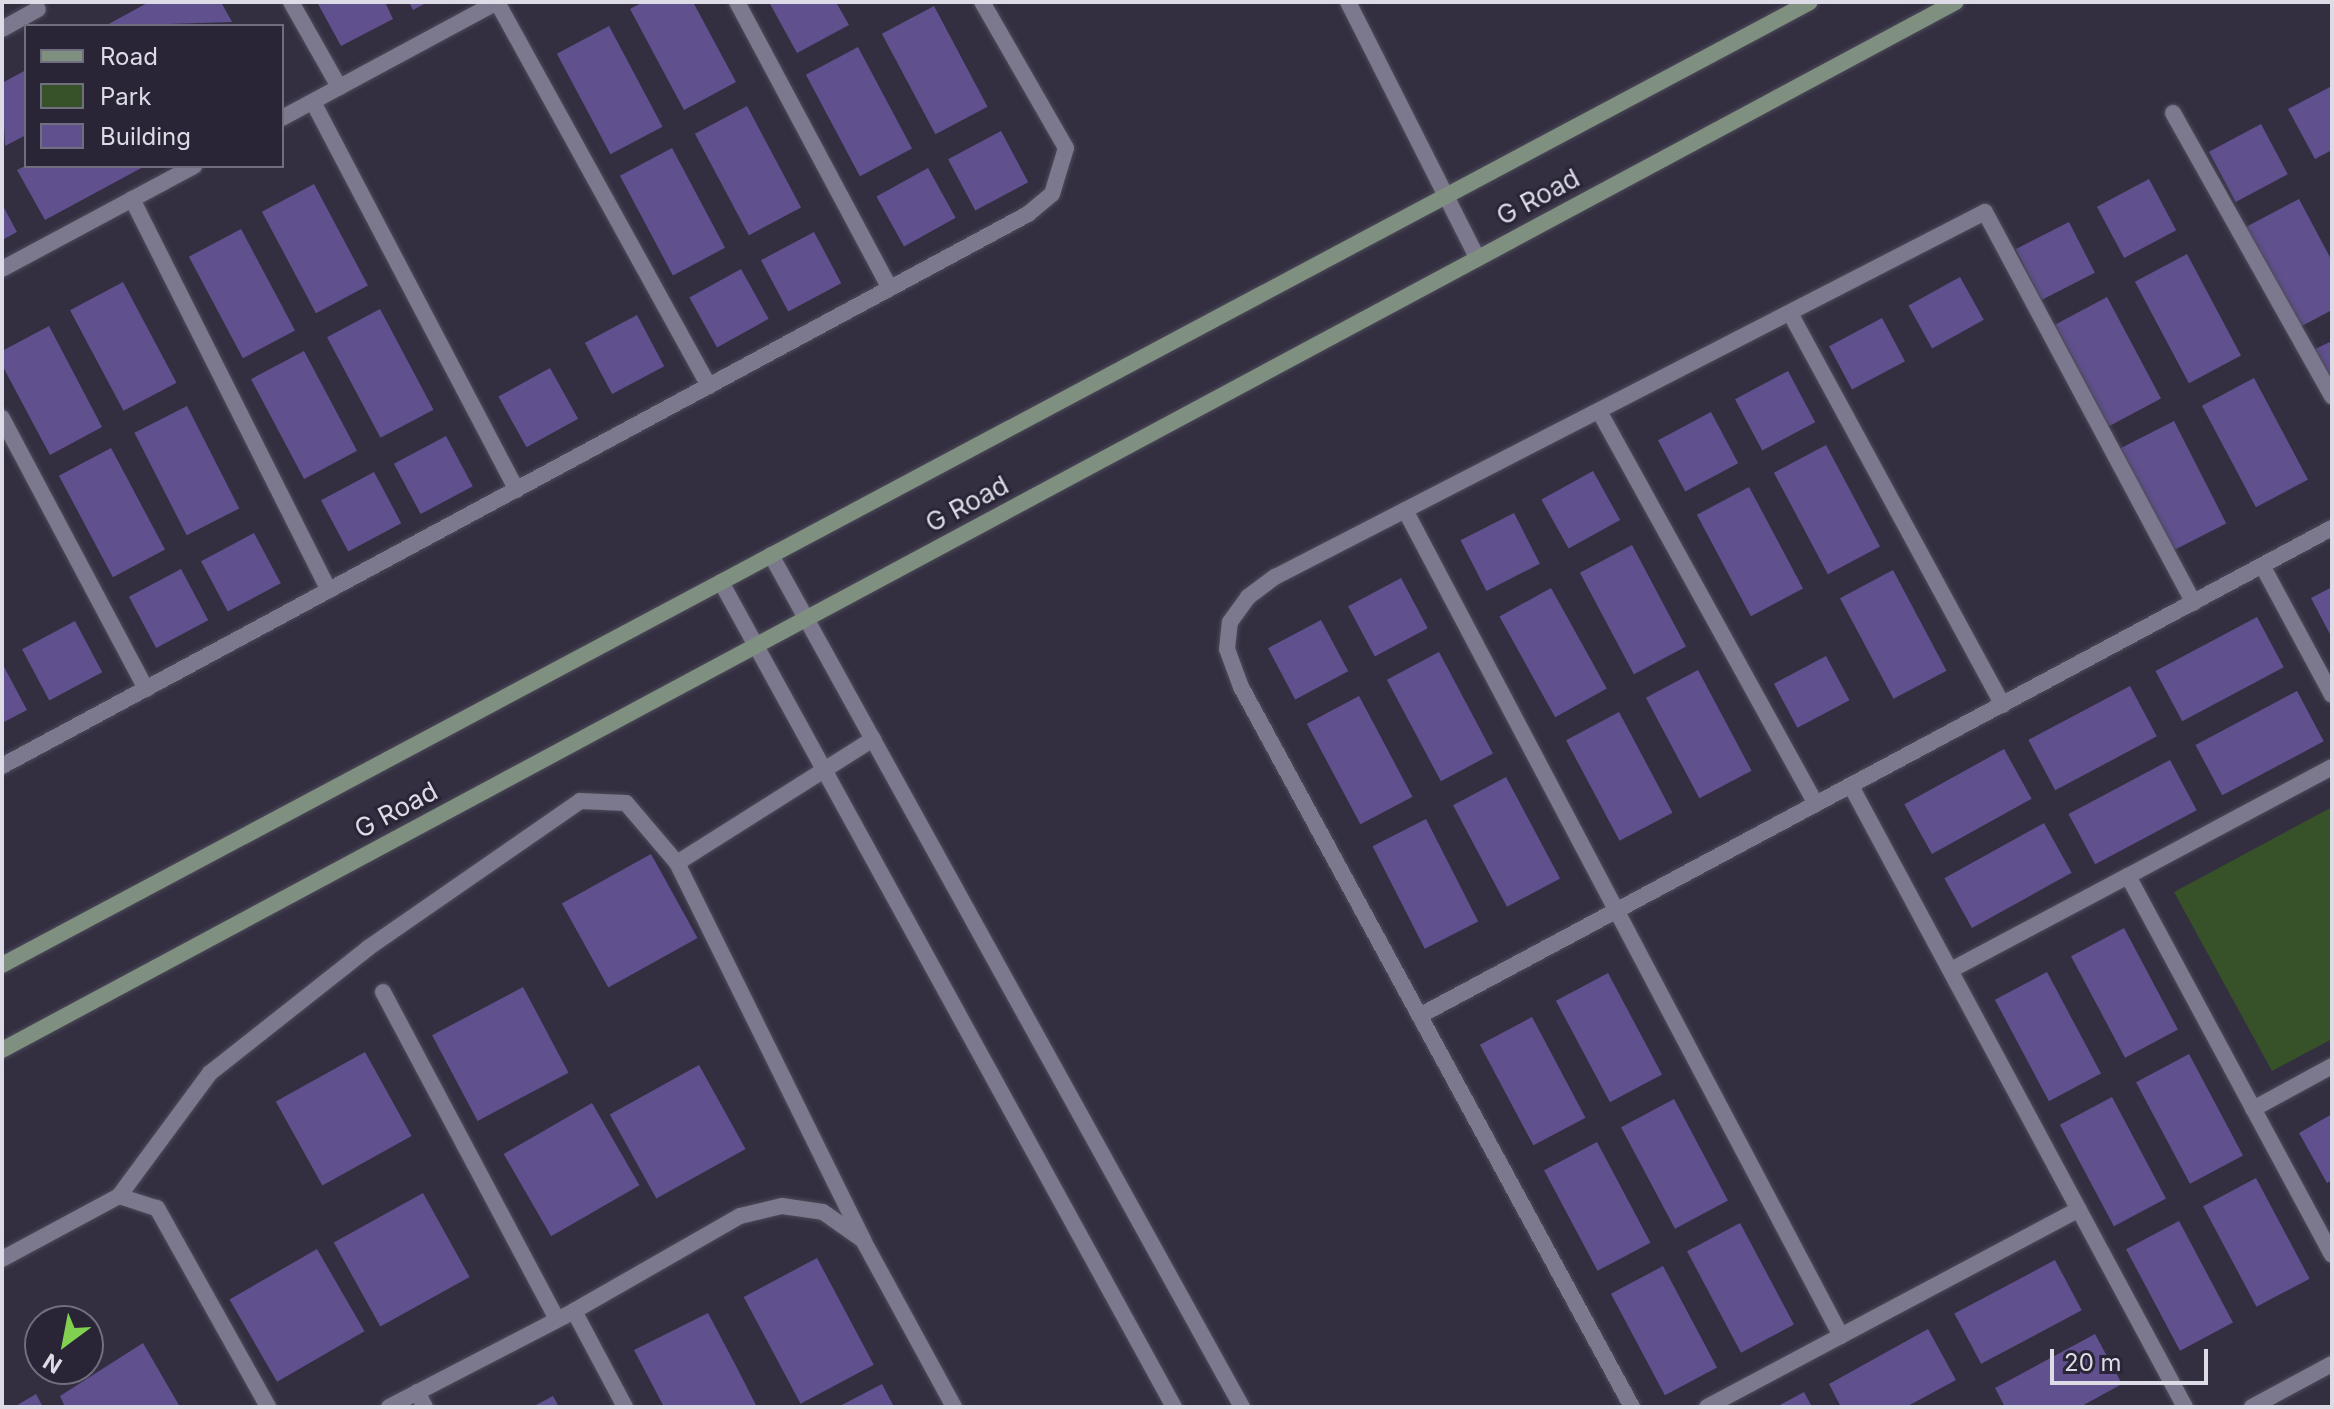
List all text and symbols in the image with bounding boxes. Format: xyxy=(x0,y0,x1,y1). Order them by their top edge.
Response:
legend xyxy=(24,24,284,168)
text: Road xyxy=(100,42,158,71)
text: Park xyxy=(100,82,151,111)
text: Building xyxy=(100,122,191,151)
street label: G Road xyxy=(1491,162,1585,232)
street label: G Road xyxy=(920,469,1014,539)
street label: G Road xyxy=(349,775,443,845)
north arrow xyxy=(24,1305,104,1385)
scale bar xyxy=(2054,1333,2212,1383)
text: N xyxy=(38,1348,66,1379)
text: 20 m xyxy=(2064,1348,2122,1377)

